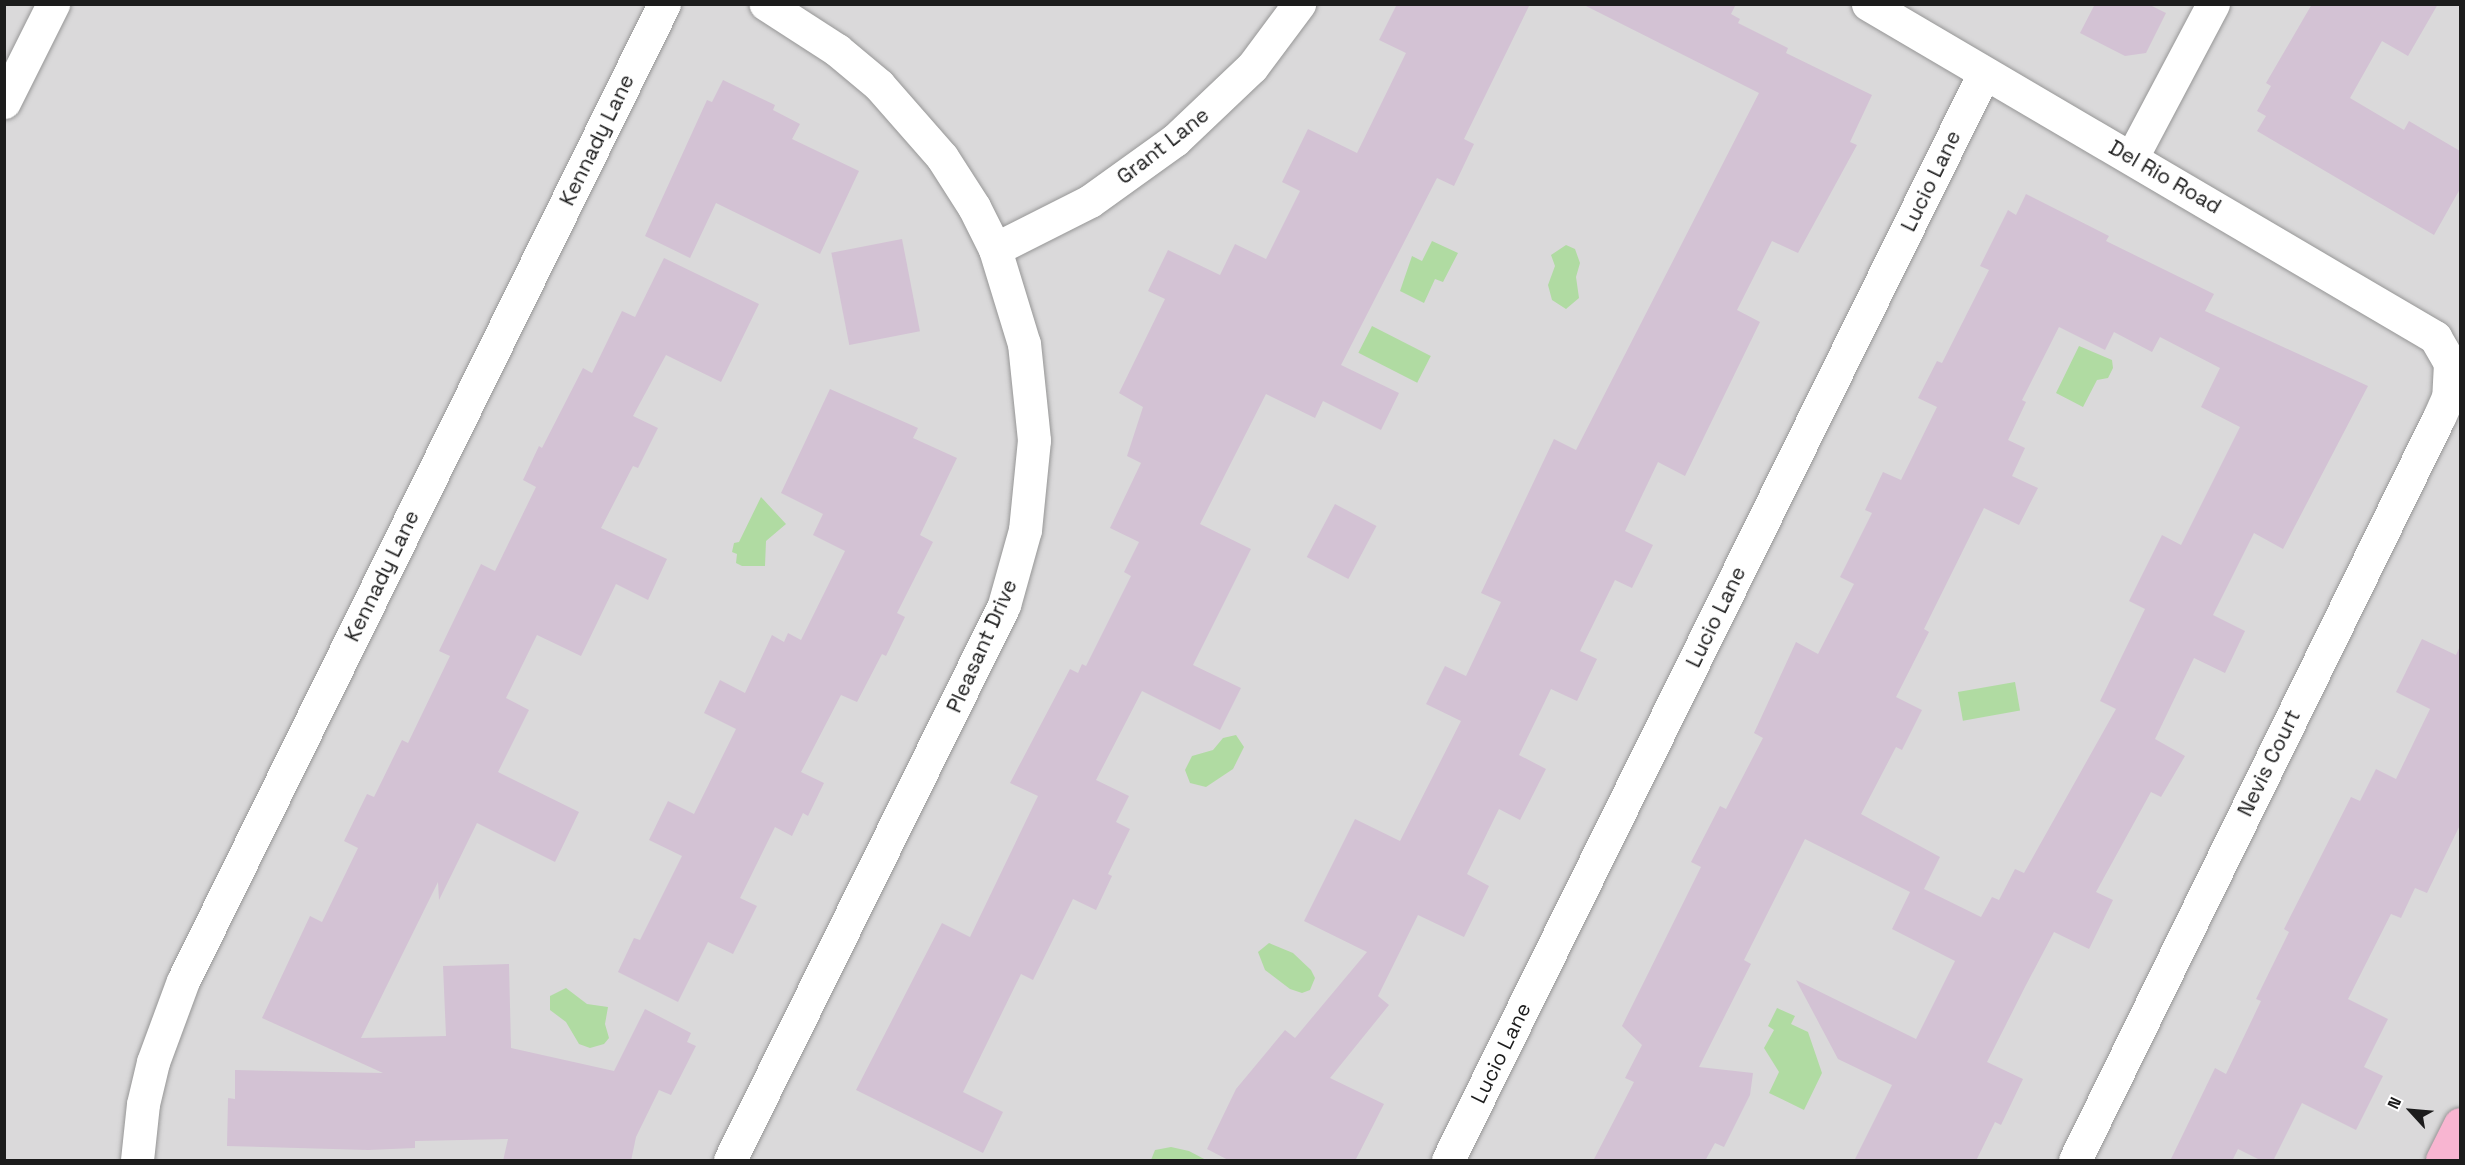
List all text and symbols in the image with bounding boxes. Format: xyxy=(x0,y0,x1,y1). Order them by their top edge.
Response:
street label: Kennady Lane xyxy=(554,70,640,210)
street label: Grant Lane xyxy=(1112,102,1214,190)
street label: Lucio Lane xyxy=(1896,126,1966,236)
street label: Del Rio Road xyxy=(2104,135,2226,219)
street label: Kennady Lane xyxy=(339,506,425,646)
street label: Lucio Lane xyxy=(1681,562,1751,672)
street label: Pleasant Drive xyxy=(941,575,1023,717)
street label: Nevis Court xyxy=(2232,705,2306,821)
street label: Lucio Lane xyxy=(1466,998,1536,1108)
north arrow xyxy=(2381,1081,2441,1141)
text: N xyxy=(2383,1093,2406,1112)

